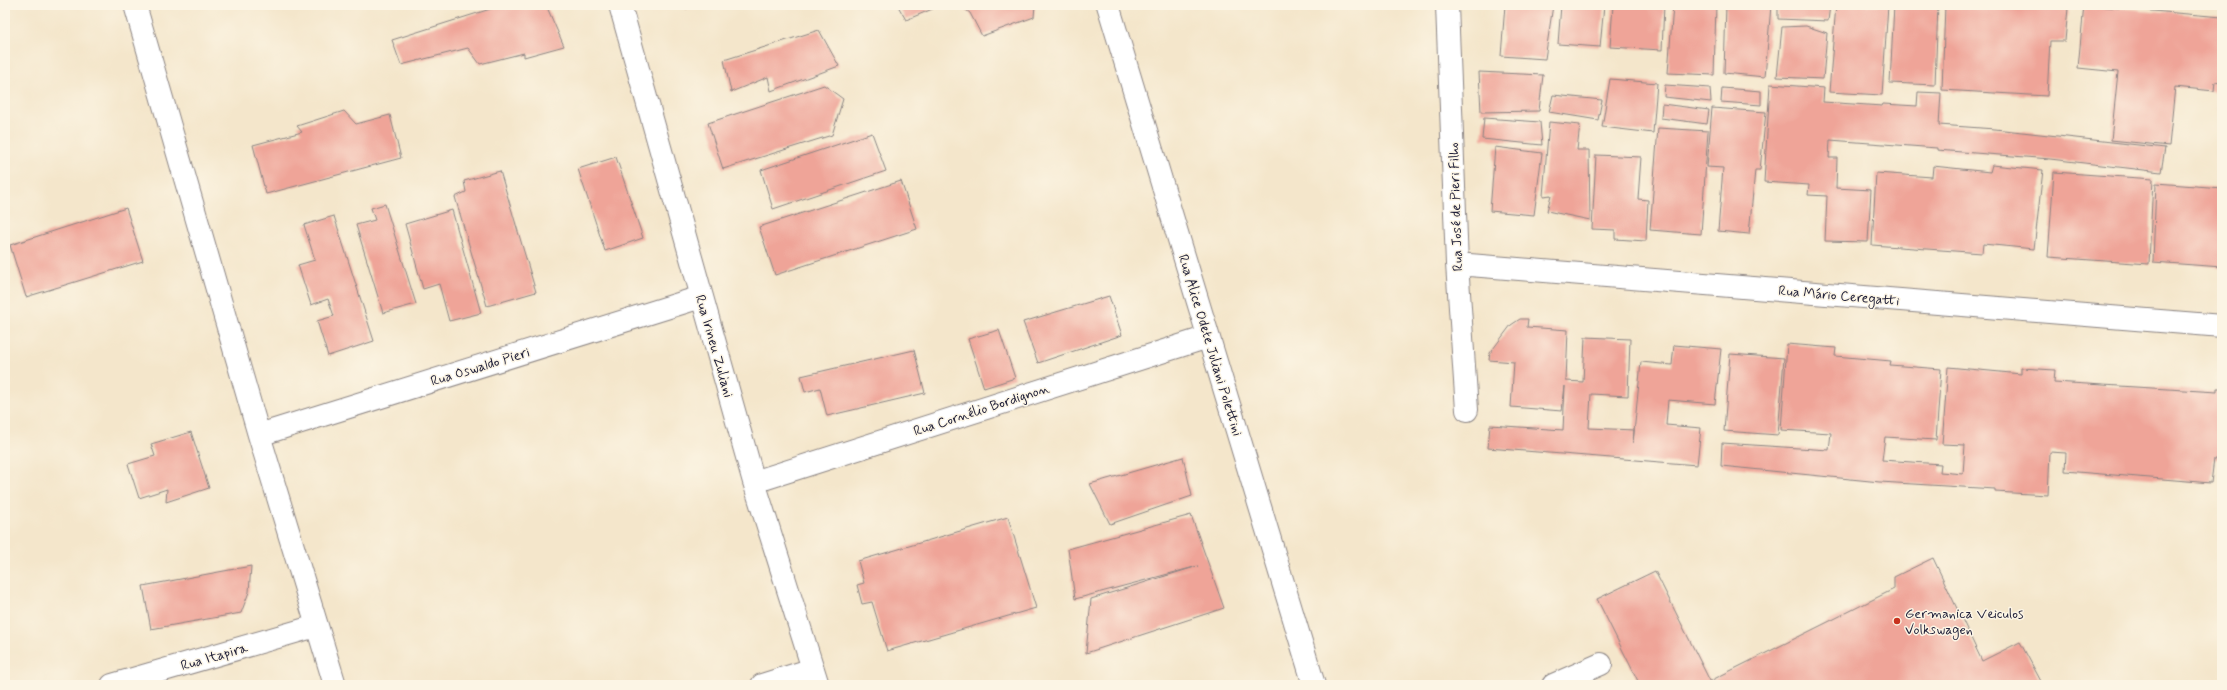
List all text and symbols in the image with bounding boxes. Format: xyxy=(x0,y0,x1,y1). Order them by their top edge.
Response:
street label: Rua José de Pieri Filho xyxy=(1445,142,1467,272)
street label: Rua Alice Odete Juliani Polettini xyxy=(1174,252,1246,438)
street label: Rua Mário Ceregatti xyxy=(1777,282,1900,311)
street label: Rua Irineu Zuliani xyxy=(691,293,737,400)
street label: Rua Oswaldo Pieri xyxy=(429,343,532,391)
street label: Rua Cornélio Bordignon xyxy=(911,379,1051,440)
place label: Germanica Veiculos Volkswagen xyxy=(1905,605,2024,640)
marker: Germanica Veiculos Volkswagen xyxy=(1892,616,1902,626)
street label: Rua Itapira xyxy=(179,639,250,675)

